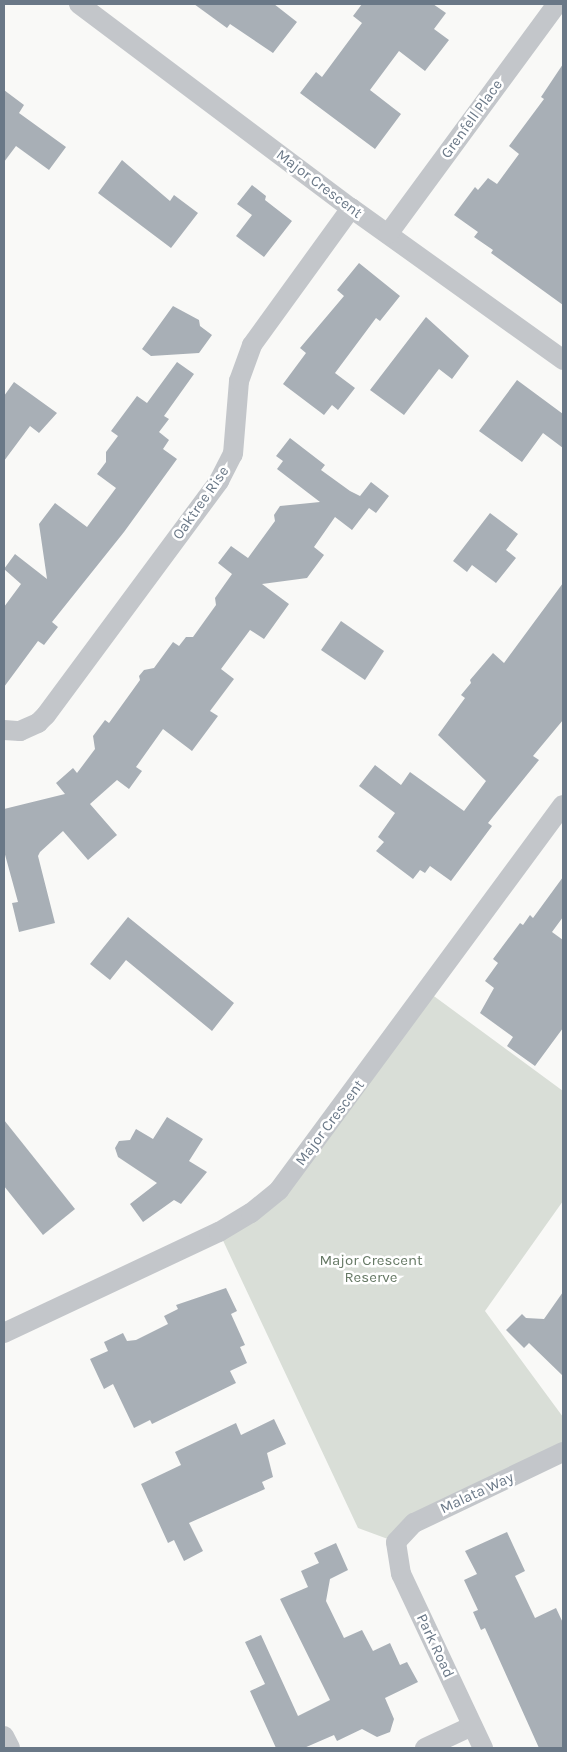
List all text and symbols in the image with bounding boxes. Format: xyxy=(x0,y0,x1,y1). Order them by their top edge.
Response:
street label: Grenfell Place xyxy=(437,76,507,162)
street label: Major Crescent xyxy=(272,146,366,222)
street label: Oaktree Rise xyxy=(169,463,233,543)
street label: Major Crescent xyxy=(292,1076,368,1170)
park label: Major Crescent Reserve xyxy=(319,1251,423,1286)
street label: Malata Way xyxy=(437,1468,517,1518)
street label: Park Road xyxy=(412,1611,458,1681)

